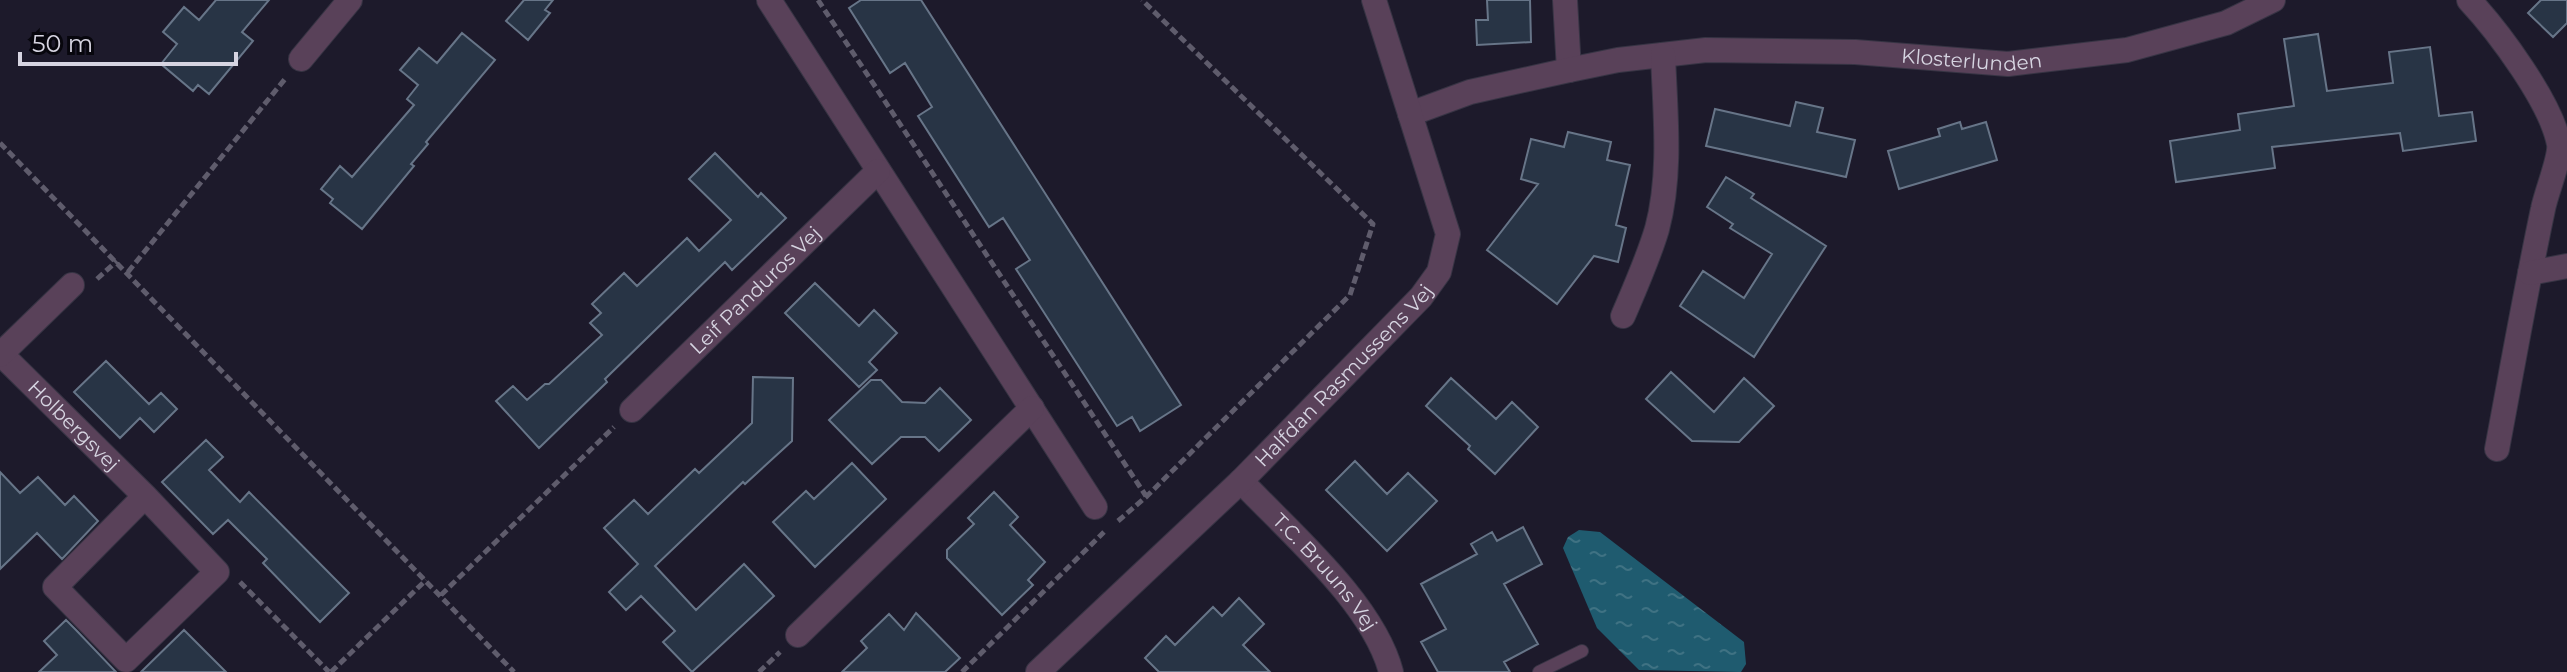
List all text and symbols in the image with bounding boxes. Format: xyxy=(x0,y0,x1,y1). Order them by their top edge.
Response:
scale bar xyxy=(20,16,236,66)
text: 50 m xyxy=(32,29,93,58)
street label: Klosterlunden xyxy=(1900,44,2043,76)
street label: Leif Panduros Vej xyxy=(685,221,826,359)
street label: Halfdan Rasmussens Vej xyxy=(1250,280,1438,472)
street label: Holbergsvej xyxy=(23,375,124,476)
street label: T.C. Bruuns Vej xyxy=(1268,508,1382,635)

